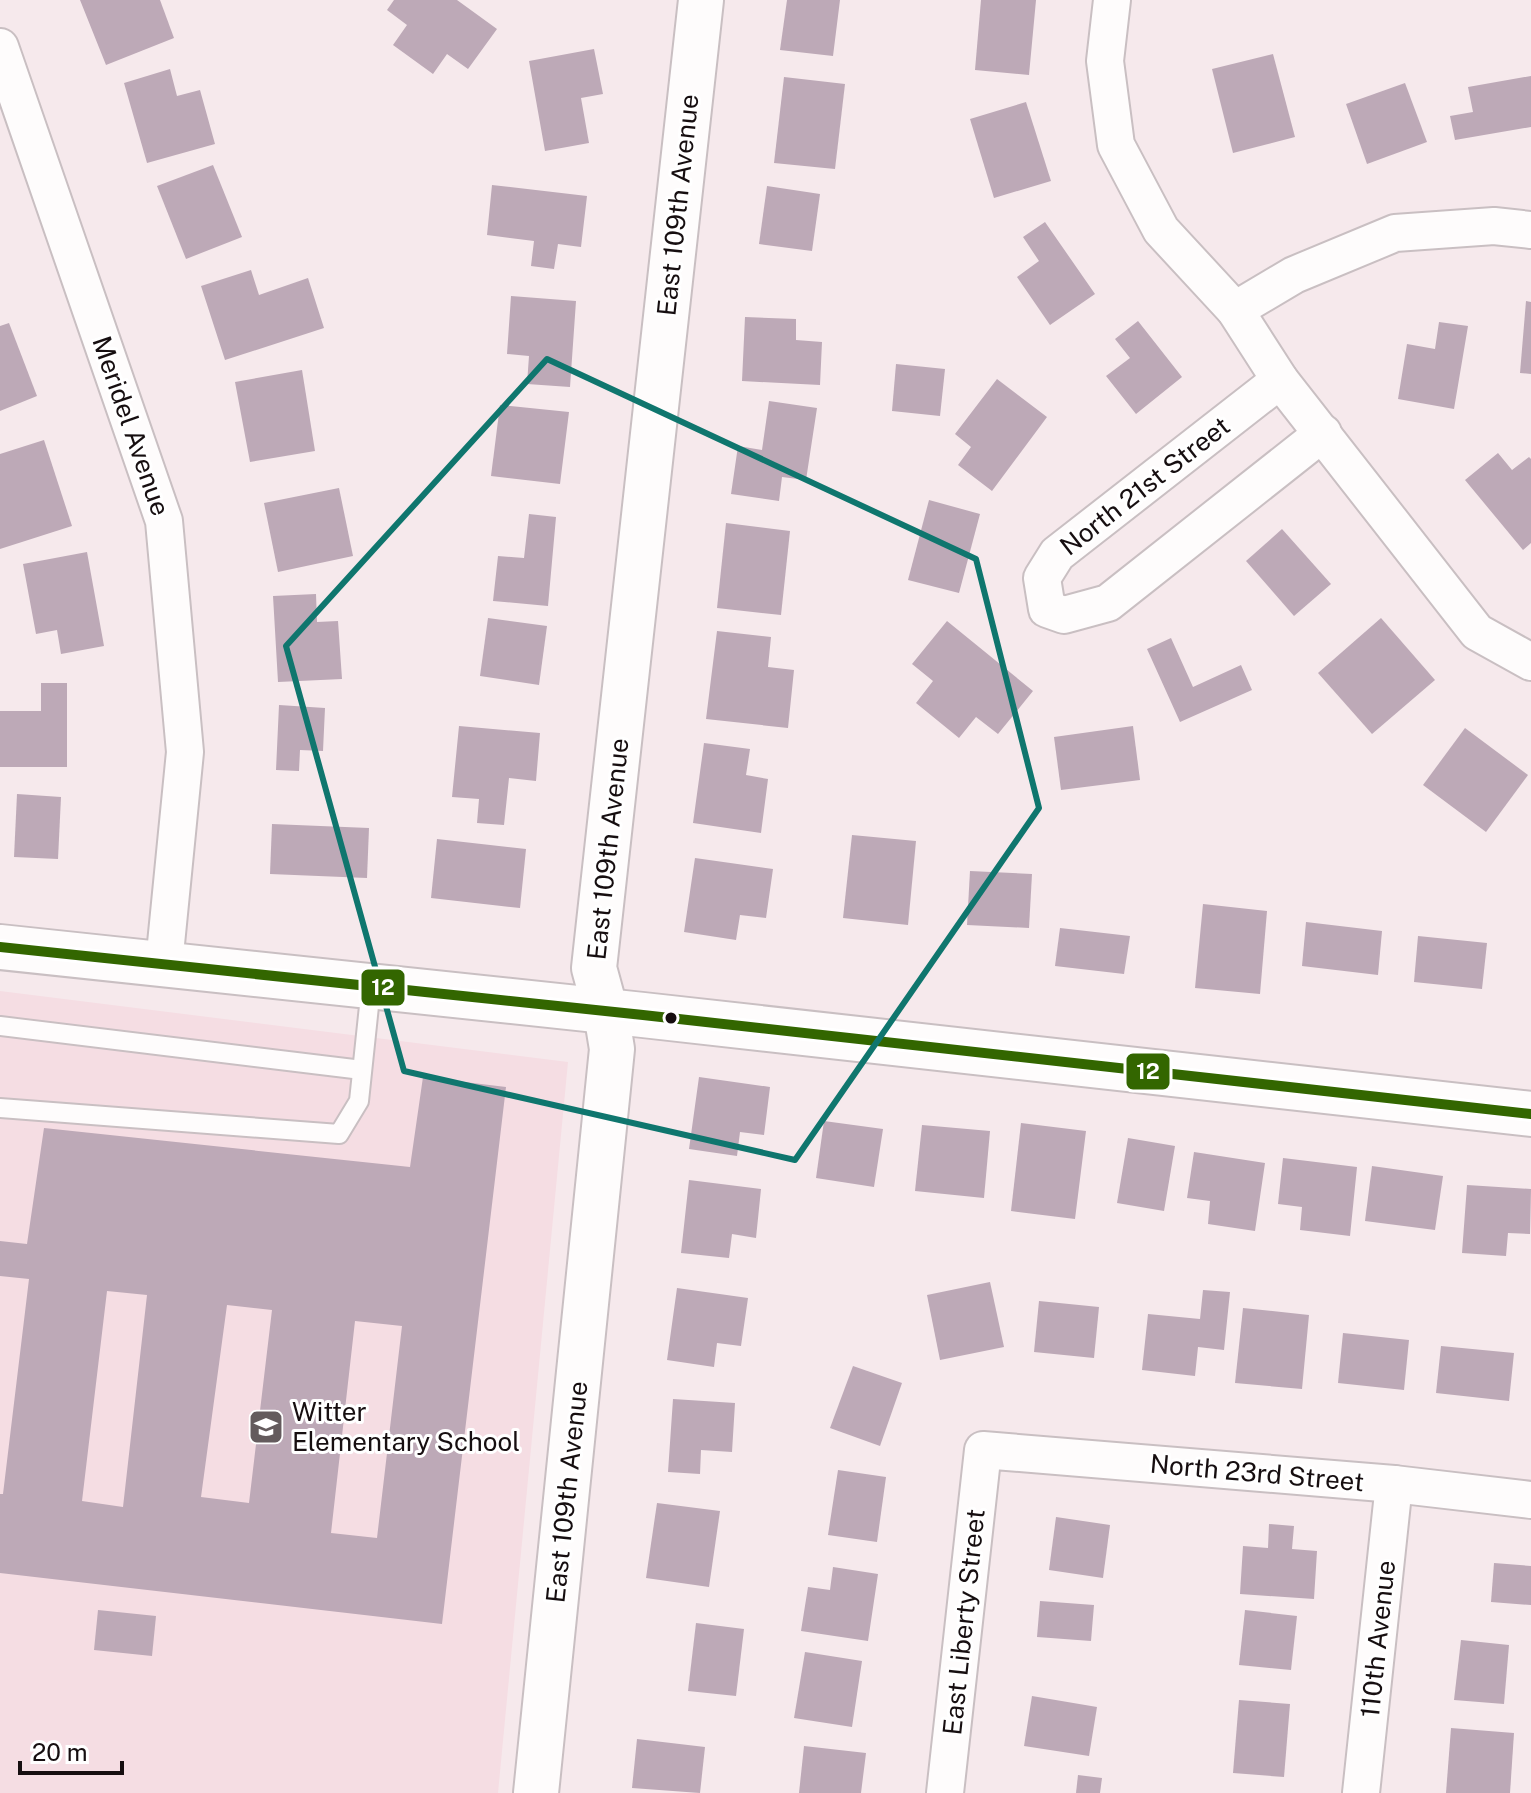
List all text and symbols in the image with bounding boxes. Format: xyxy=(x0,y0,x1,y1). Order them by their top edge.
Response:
street label: East 109th Avenue xyxy=(650,93,705,317)
street label: Meridel Avenue xyxy=(86,332,177,520)
street label: North 21st Street xyxy=(1054,410,1236,561)
street label: East 109th Avenue xyxy=(580,737,635,961)
line badge: 12 xyxy=(360,968,406,1007)
text: 12 xyxy=(371,974,395,1000)
unlabelled marker xyxy=(663,1010,679,1026)
line badge: 12 xyxy=(1125,1052,1171,1091)
text: 12 xyxy=(1136,1058,1160,1084)
street label: East 109th Avenue xyxy=(539,1380,594,1604)
place label: Witter Elementary School xyxy=(292,1396,520,1457)
school or university icon: Witter Elementary School xyxy=(247,1408,285,1446)
street label: North 23rd Street xyxy=(1149,1448,1365,1497)
street label: East Liberty Street xyxy=(936,1507,991,1737)
street label: 110th Avenue xyxy=(1354,1559,1401,1719)
scale bar xyxy=(20,1725,122,1775)
text: 20 m xyxy=(32,1738,88,1766)

